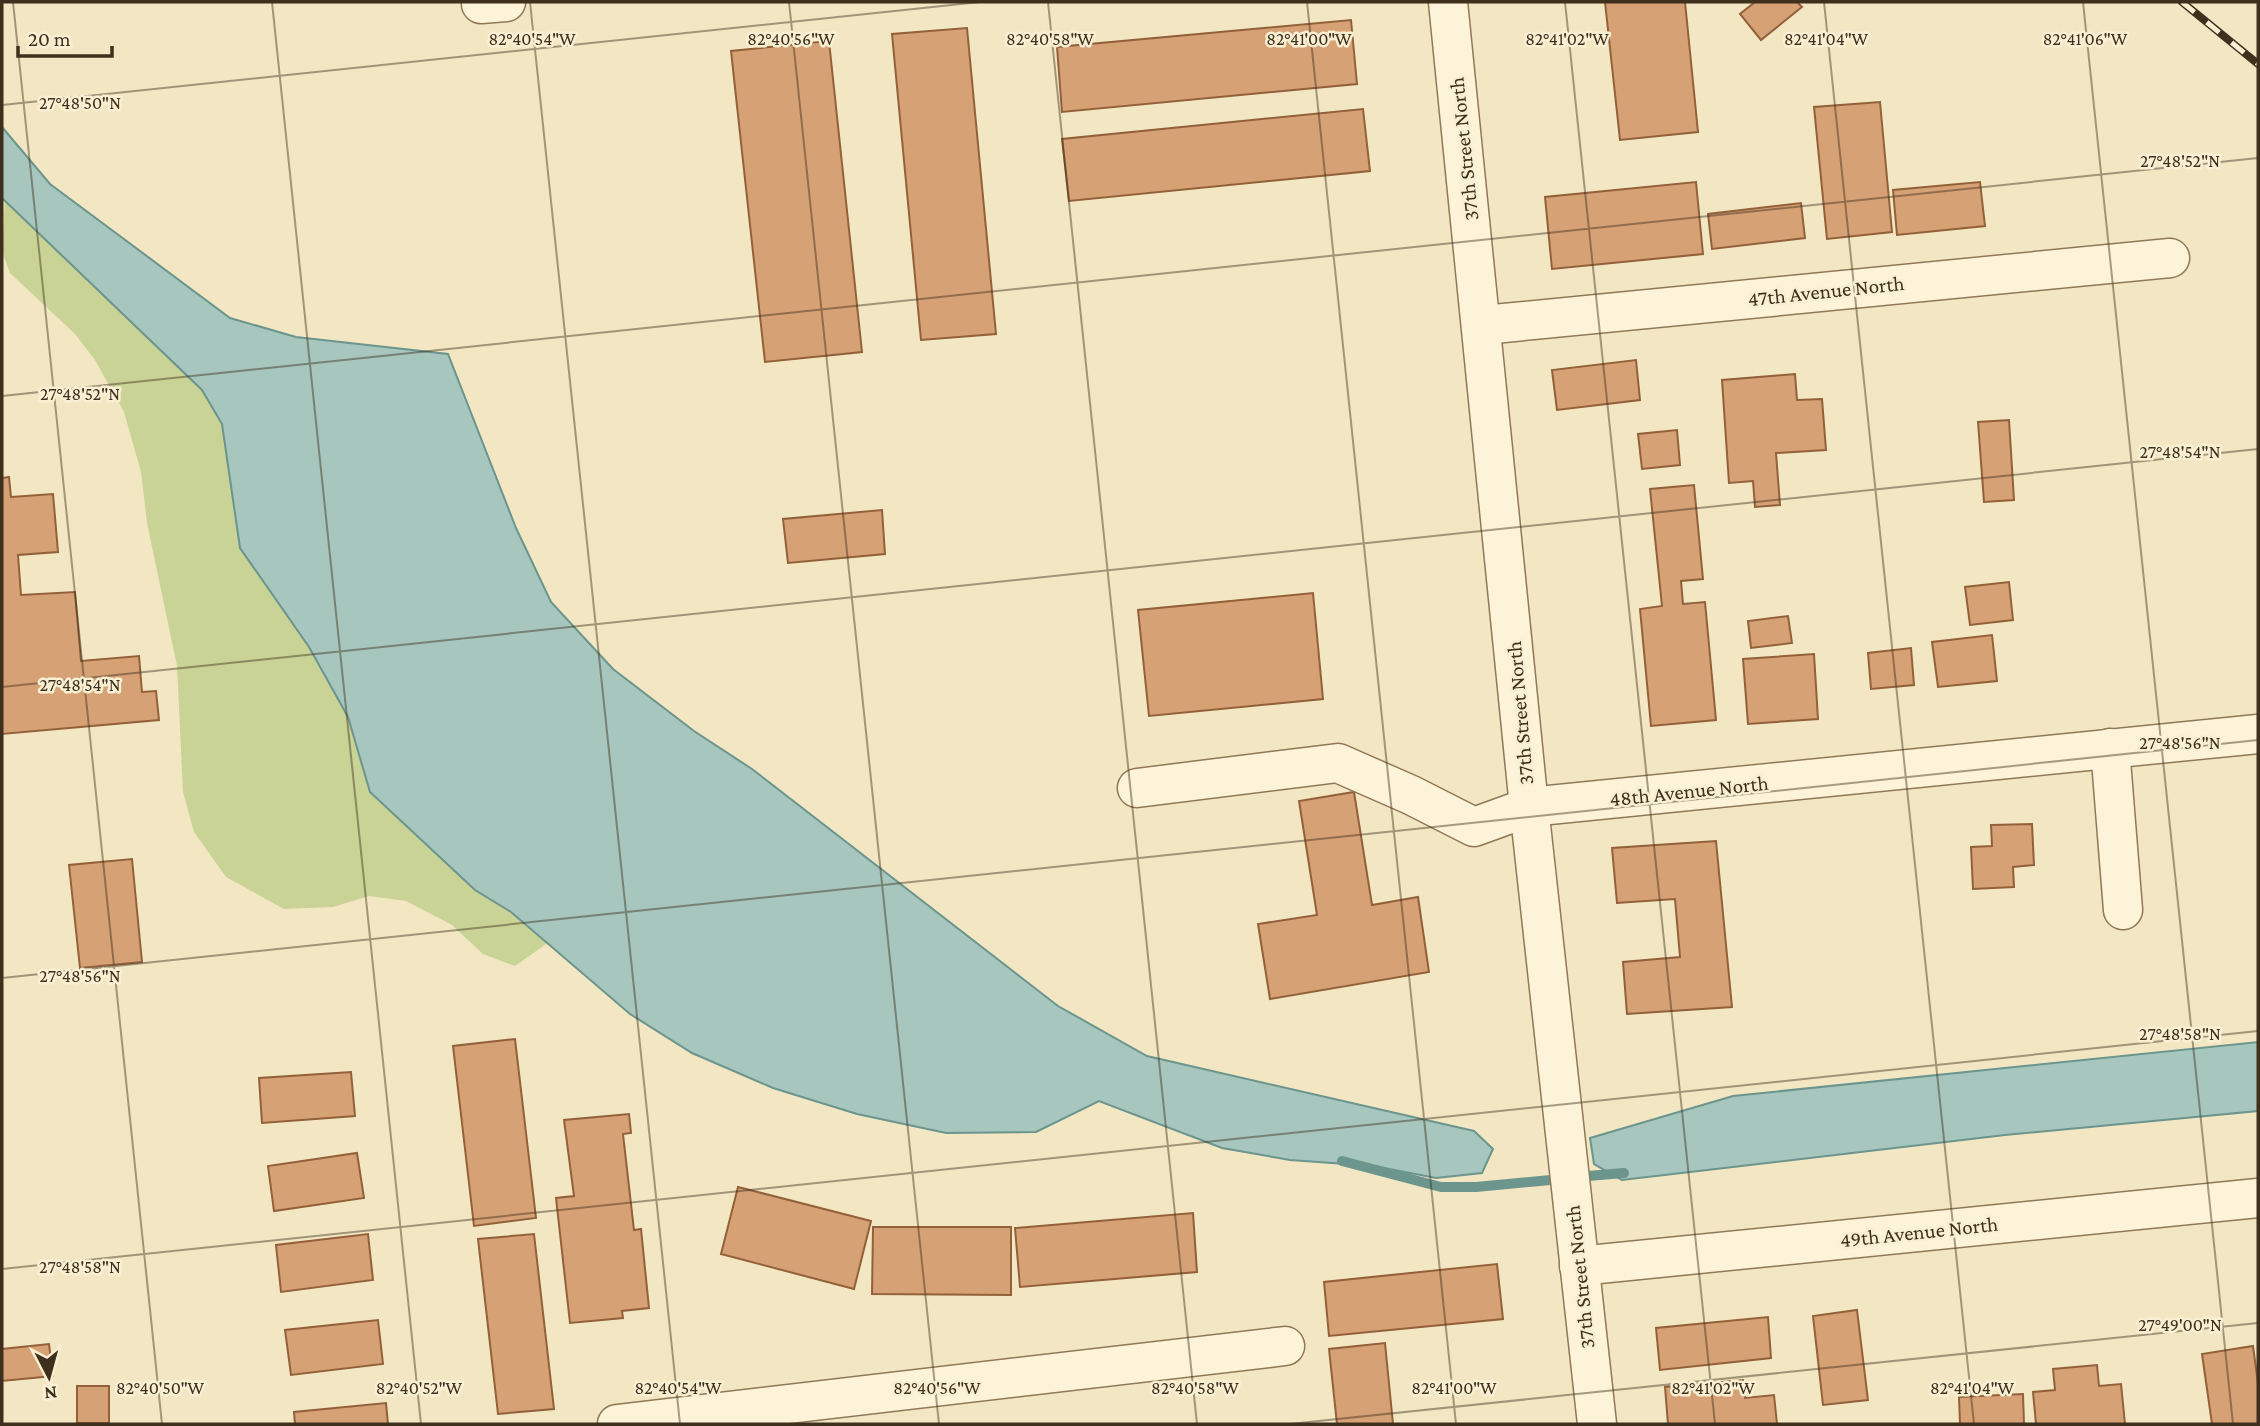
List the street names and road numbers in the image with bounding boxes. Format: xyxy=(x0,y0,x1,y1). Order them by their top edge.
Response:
street label: 37th Street North xyxy=(1445,76,1483,222)
street label: 47th Avenue North xyxy=(1746,271,1906,311)
street label: 37th Street North xyxy=(1502,640,1538,786)
street label: 48th Avenue North xyxy=(1608,771,1770,811)
street label: 37th Street North xyxy=(1561,1204,1599,1350)
street label: 49th Avenue North xyxy=(1839,1212,1999,1252)

